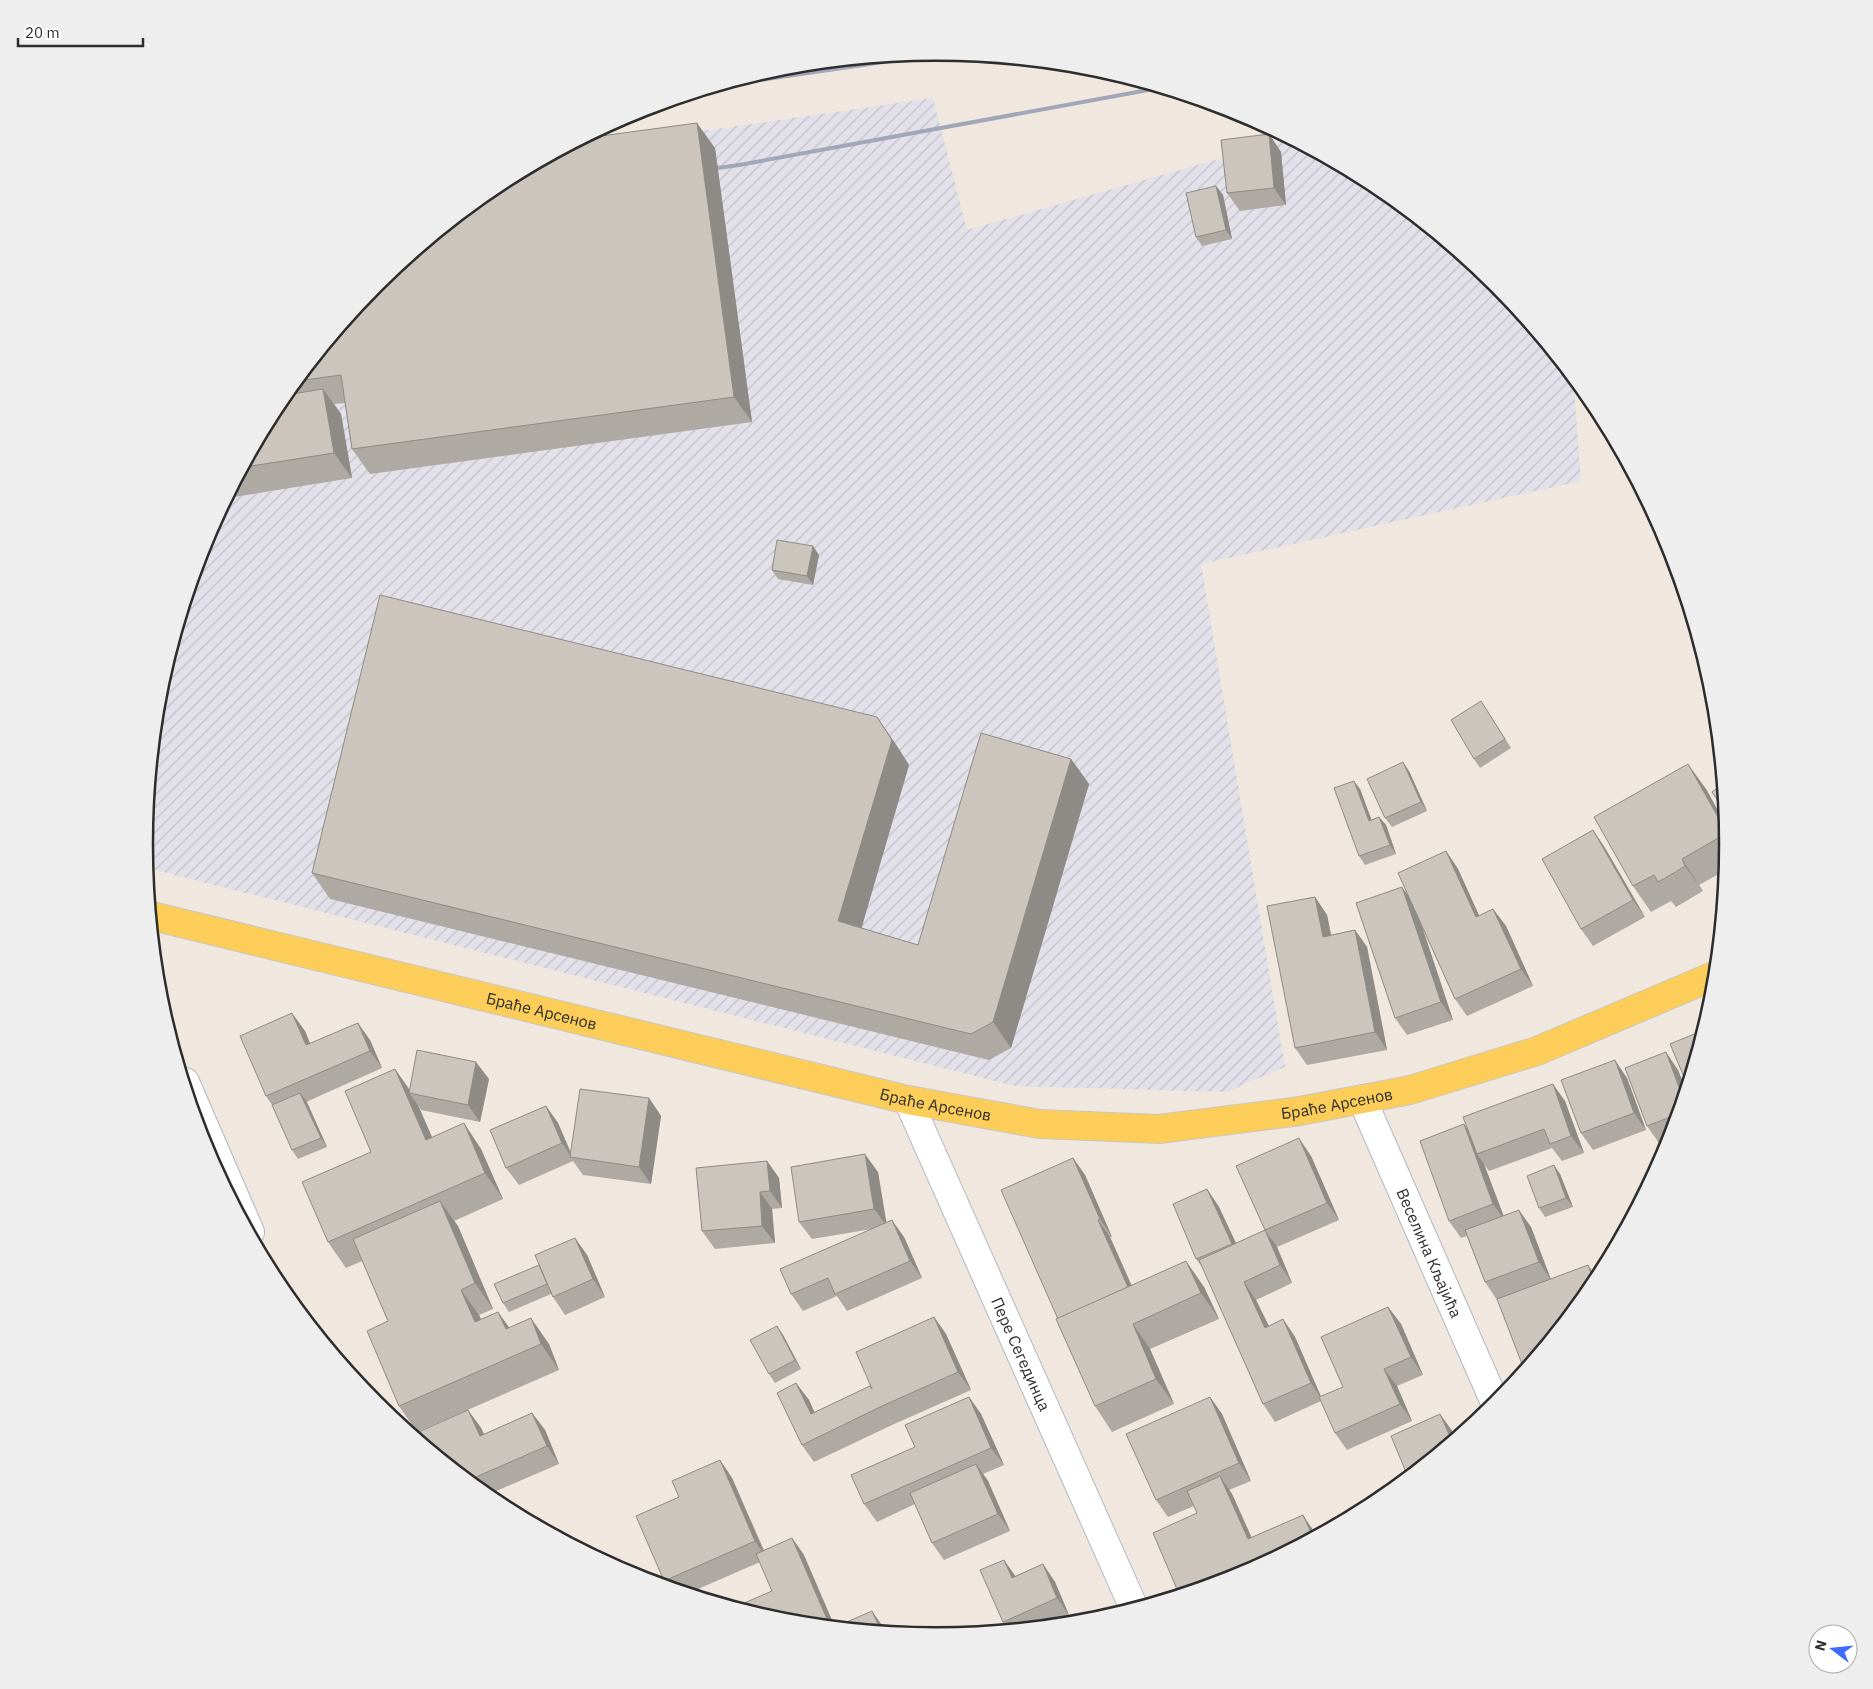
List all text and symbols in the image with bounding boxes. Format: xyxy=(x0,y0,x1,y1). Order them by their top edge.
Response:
scale bar xyxy=(18,15,142,47)
text: 20 m xyxy=(25,23,60,42)
street label: Браће Арсенов xyxy=(484,988,599,1034)
street label: Браће Арсенов xyxy=(878,1083,993,1125)
street label: Браће Арсенов xyxy=(1280,1084,1394,1123)
street label: Веселина Кљајића xyxy=(1392,1185,1467,1321)
street label: Пере Сегединца xyxy=(987,1294,1055,1414)
north arrow xyxy=(1808,1624,1858,1674)
text: N xyxy=(1810,1638,1831,1653)

